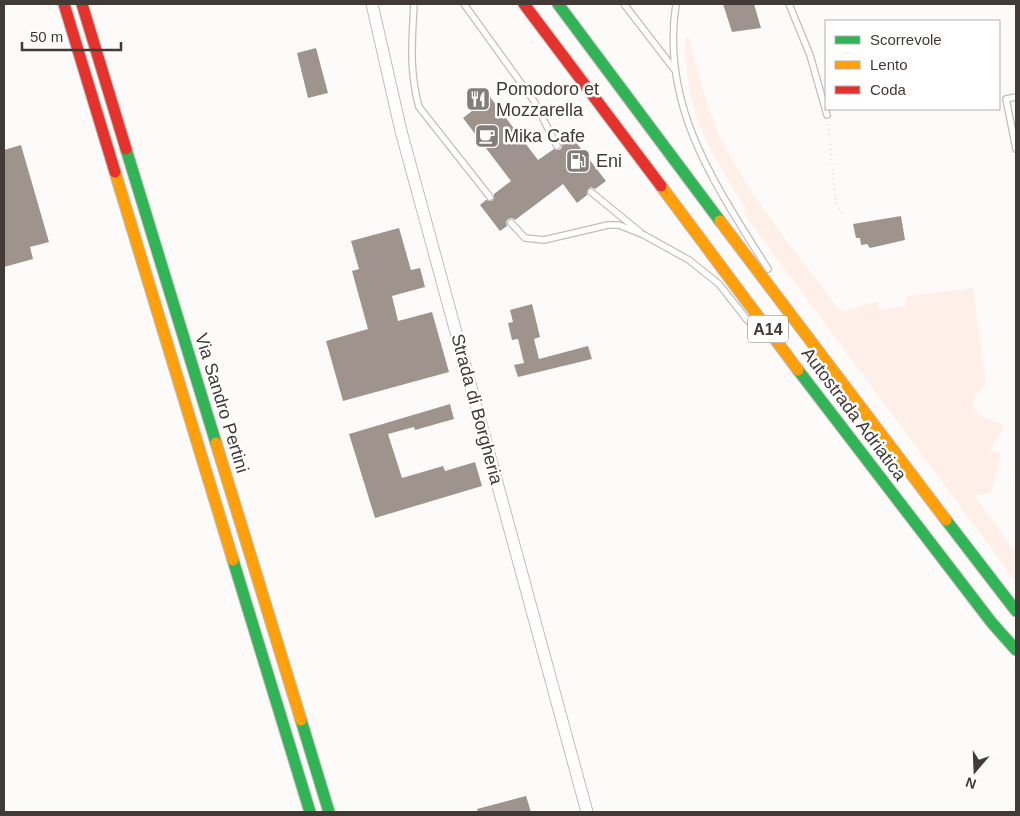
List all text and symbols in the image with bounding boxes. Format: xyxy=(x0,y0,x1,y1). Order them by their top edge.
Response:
scale bar xyxy=(22,20,121,52)
legend xyxy=(825,20,1000,110)
text: 50 m xyxy=(30,28,63,45)
text: Scorrevole xyxy=(870,31,942,48)
text: Lento xyxy=(870,56,908,73)
place label: Pomodoro et Mozzarella xyxy=(496,79,599,120)
text: Coda xyxy=(870,81,907,98)
restaurant icon: Pomodoro et Mozzarella xyxy=(465,86,491,112)
cafe icon: Mika Cafe xyxy=(474,123,500,149)
place label: Mika Cafe xyxy=(504,126,585,146)
fuel station icon: Eni xyxy=(565,148,591,174)
place label: Eni xyxy=(596,151,622,171)
road number: A14 xyxy=(748,316,788,342)
street label: Via Sandro Pertini xyxy=(191,331,253,475)
street label: Strada di Borgheria xyxy=(447,332,507,487)
street label: Autostrada Adriatica xyxy=(798,344,911,485)
north arrow xyxy=(950,746,1000,796)
text: N xyxy=(963,774,978,793)

